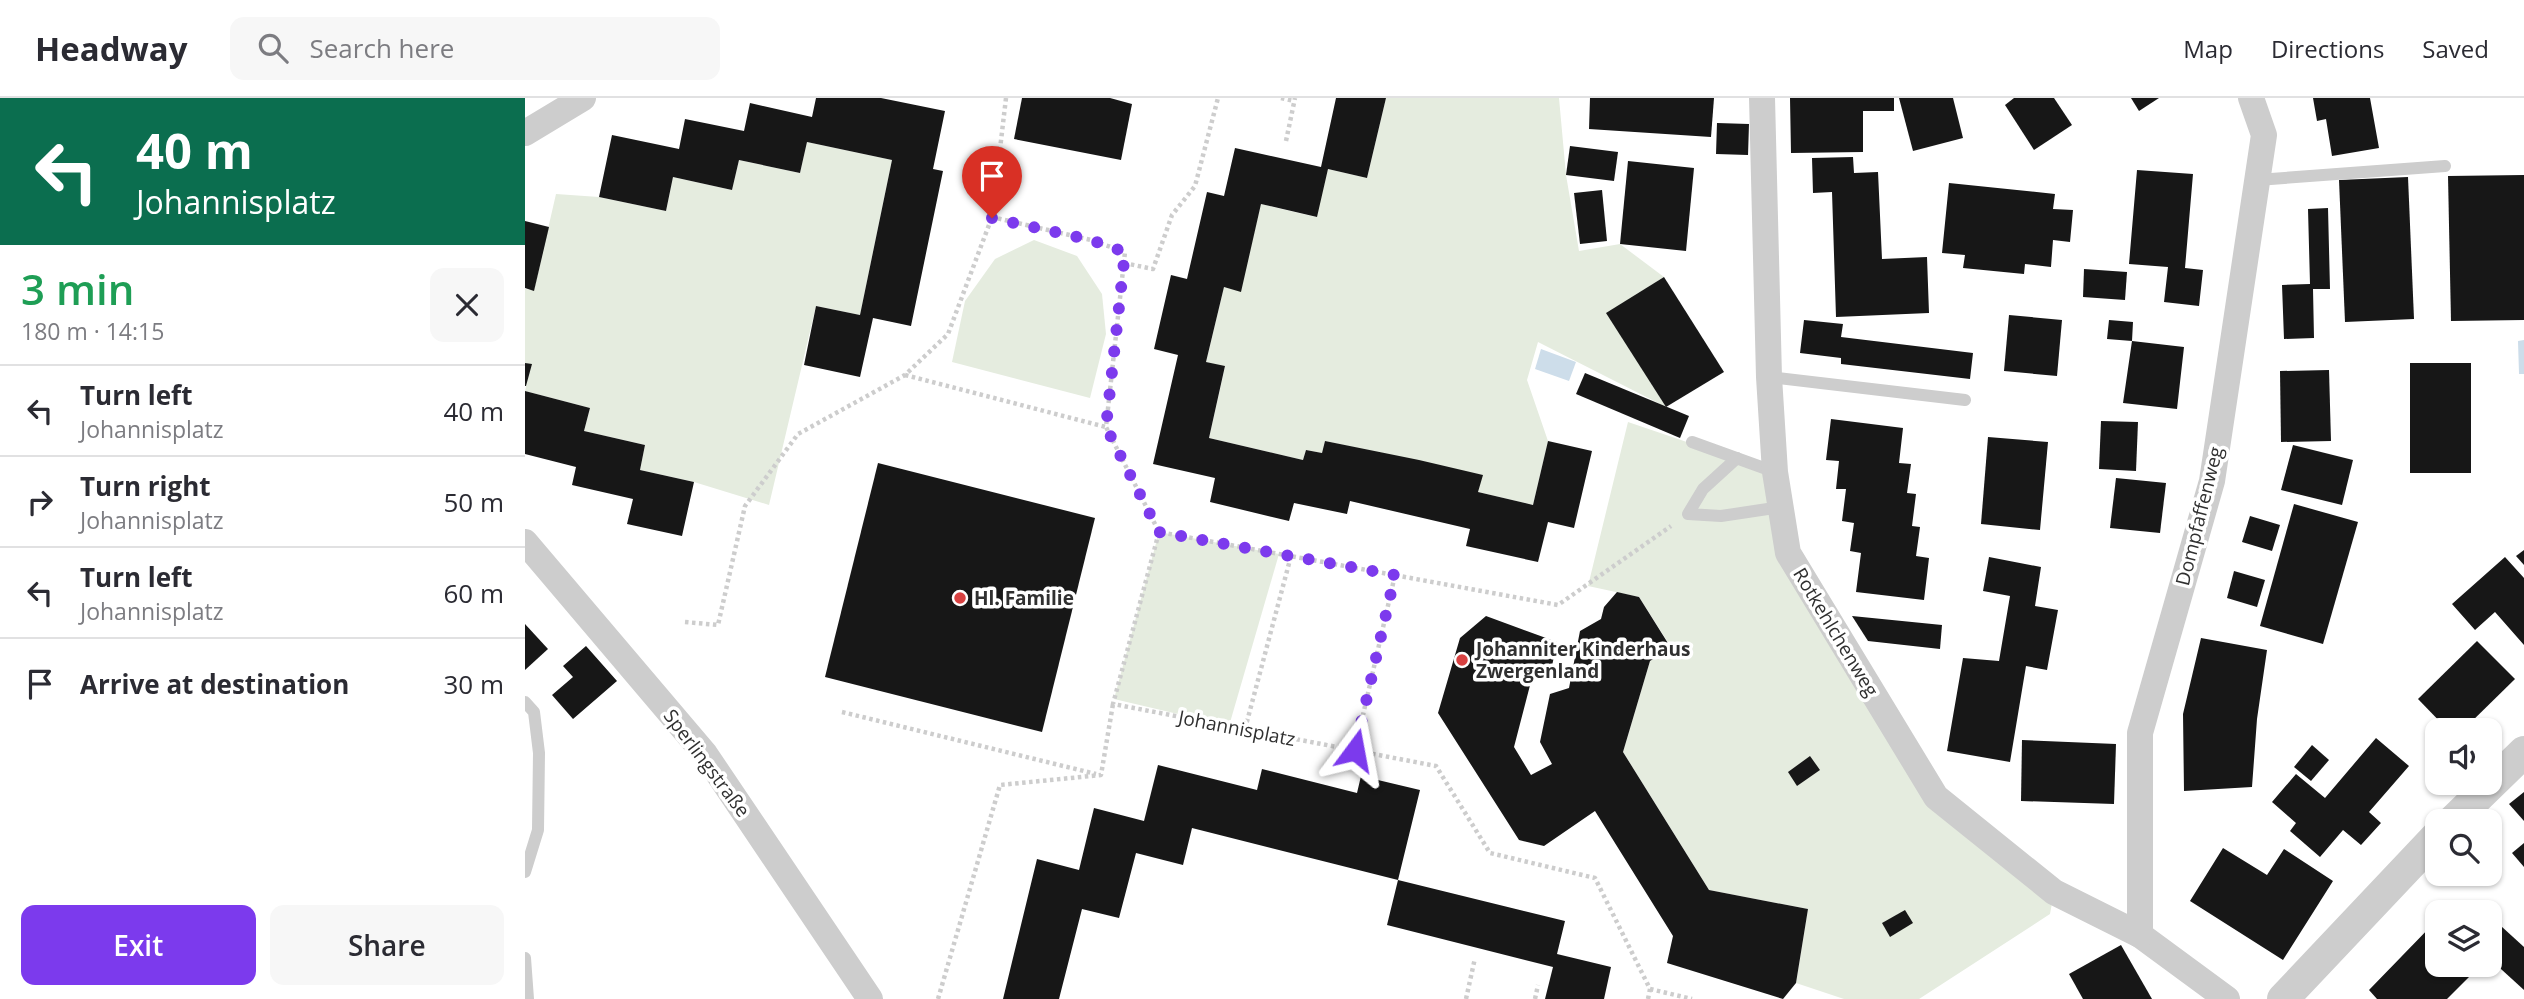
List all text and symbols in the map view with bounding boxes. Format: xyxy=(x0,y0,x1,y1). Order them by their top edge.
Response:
search box xyxy=(230,17,720,80)
text: Headway xyxy=(35,26,188,71)
icon: search xyxy=(254,29,292,67)
text: Search here xyxy=(310,30,454,66)
text: Map xyxy=(2183,32,2233,65)
text: Directions xyxy=(2271,32,2384,65)
text: Saved xyxy=(2422,32,2489,65)
text: 40 m xyxy=(136,117,253,183)
icon: left xyxy=(21,126,112,217)
pin xyxy=(962,146,1022,218)
icon: arrive xyxy=(973,157,1011,195)
text: Johannisplatz xyxy=(136,180,336,223)
text: 3 min xyxy=(21,260,134,317)
button: close xyxy=(430,268,504,342)
text: 180 m · 14:15 xyxy=(21,315,164,347)
text: Turn left xyxy=(80,377,192,413)
icon: left xyxy=(21,392,59,430)
text: 40 m xyxy=(443,393,504,429)
text: Johannisplatz xyxy=(80,413,224,445)
street label: Dompfaffenweg xyxy=(2169,444,2229,588)
text: Turn right xyxy=(80,468,211,504)
icon: right xyxy=(21,483,59,521)
text: 50 m xyxy=(443,484,504,520)
text: Johannisplatz xyxy=(80,504,224,536)
text: Turn left xyxy=(80,559,192,595)
street label: Rotkehlchenweg xyxy=(1787,563,1885,701)
icon: left xyxy=(21,574,59,612)
text: 60 m xyxy=(443,575,504,611)
place label: Hl. Familie xyxy=(974,585,1074,611)
marker: Hl. Familie xyxy=(952,590,968,606)
text: Johannisplatz xyxy=(80,595,224,627)
place label: Johanniter Kinderhaus Zwergenland xyxy=(1474,636,1691,684)
marker: Johanniter Kinderhaus Zwergenland xyxy=(1454,652,1470,668)
icon: arrive xyxy=(21,665,59,703)
text: Arrive at destination xyxy=(80,666,349,702)
text: 30 m xyxy=(443,666,504,702)
street label: Sperlingstraße xyxy=(658,704,756,822)
street label: Johannisplatz xyxy=(1174,704,1298,752)
position arrow xyxy=(1318,713,1392,787)
map controls xyxy=(2425,718,2502,977)
button: sound xyxy=(2425,718,2502,795)
button: search xyxy=(2425,809,2502,886)
button: layers xyxy=(2425,900,2502,977)
button: Exit xyxy=(21,905,256,985)
button: Share xyxy=(270,905,504,985)

